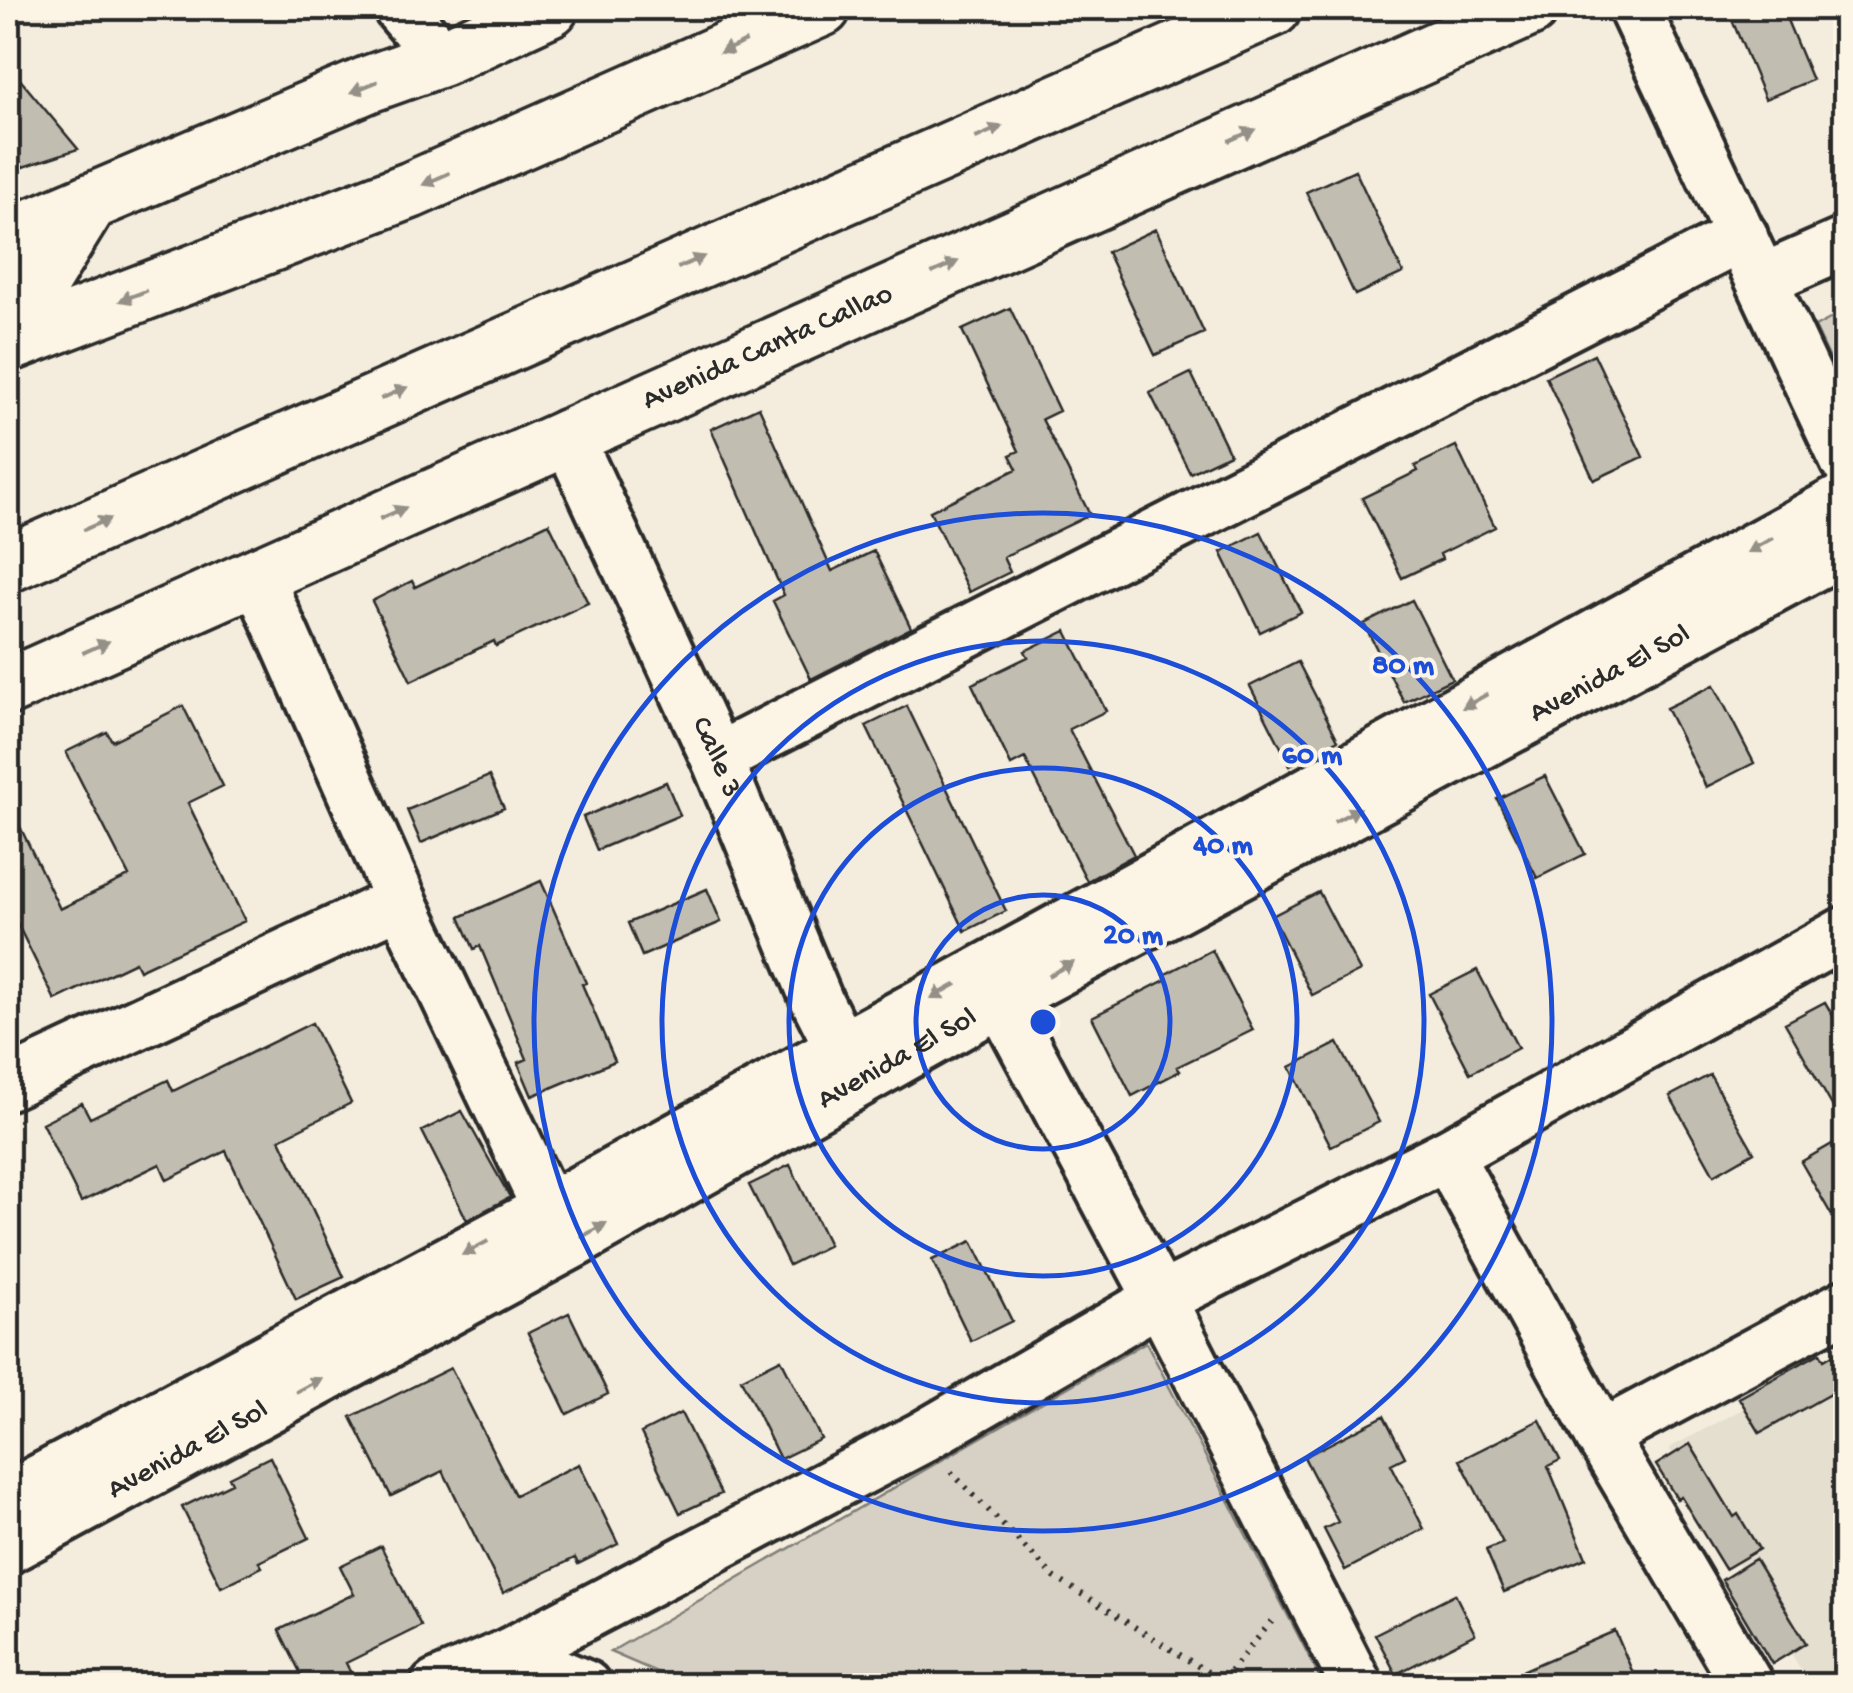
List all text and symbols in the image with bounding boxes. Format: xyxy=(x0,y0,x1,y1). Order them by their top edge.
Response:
one-way arrow xyxy=(718,39,748,55)
one-way arrow xyxy=(349,79,379,95)
one-way arrow xyxy=(974,124,1004,140)
one-way arrow xyxy=(1227,127,1257,143)
one-way arrow xyxy=(421,171,451,187)
one-way arrow xyxy=(676,254,706,270)
one-way arrow xyxy=(930,259,960,275)
street label: Avenida Canta Callao xyxy=(637,277,898,419)
one-way arrow xyxy=(117,289,147,304)
one-way arrow xyxy=(380,384,409,401)
one-way arrow xyxy=(378,505,408,521)
one-way arrow xyxy=(82,516,112,532)
one-way arrow xyxy=(1746,535,1774,553)
street label: Avenida El Sol xyxy=(1524,617,1697,732)
one-way arrow xyxy=(82,638,111,655)
text: 80 m xyxy=(1372,650,1435,685)
one-way arrow xyxy=(1460,692,1489,709)
street label: Calle 3 xyxy=(683,712,749,803)
text: 60 m xyxy=(1282,740,1343,775)
one-way arrow xyxy=(1333,806,1362,823)
text: 40 m xyxy=(1192,830,1254,865)
text: 20 m xyxy=(1103,920,1164,955)
one-way arrow xyxy=(1047,961,1076,978)
one-way arrow xyxy=(929,982,958,999)
street label: Avenida El Sol xyxy=(812,1001,983,1118)
centre of rings xyxy=(1025,1004,1061,1040)
one-way arrow xyxy=(580,1222,609,1239)
one-way arrow xyxy=(460,1239,489,1256)
one-way arrow xyxy=(294,1377,323,1394)
street label: Avenida El Sol xyxy=(102,1393,275,1508)

